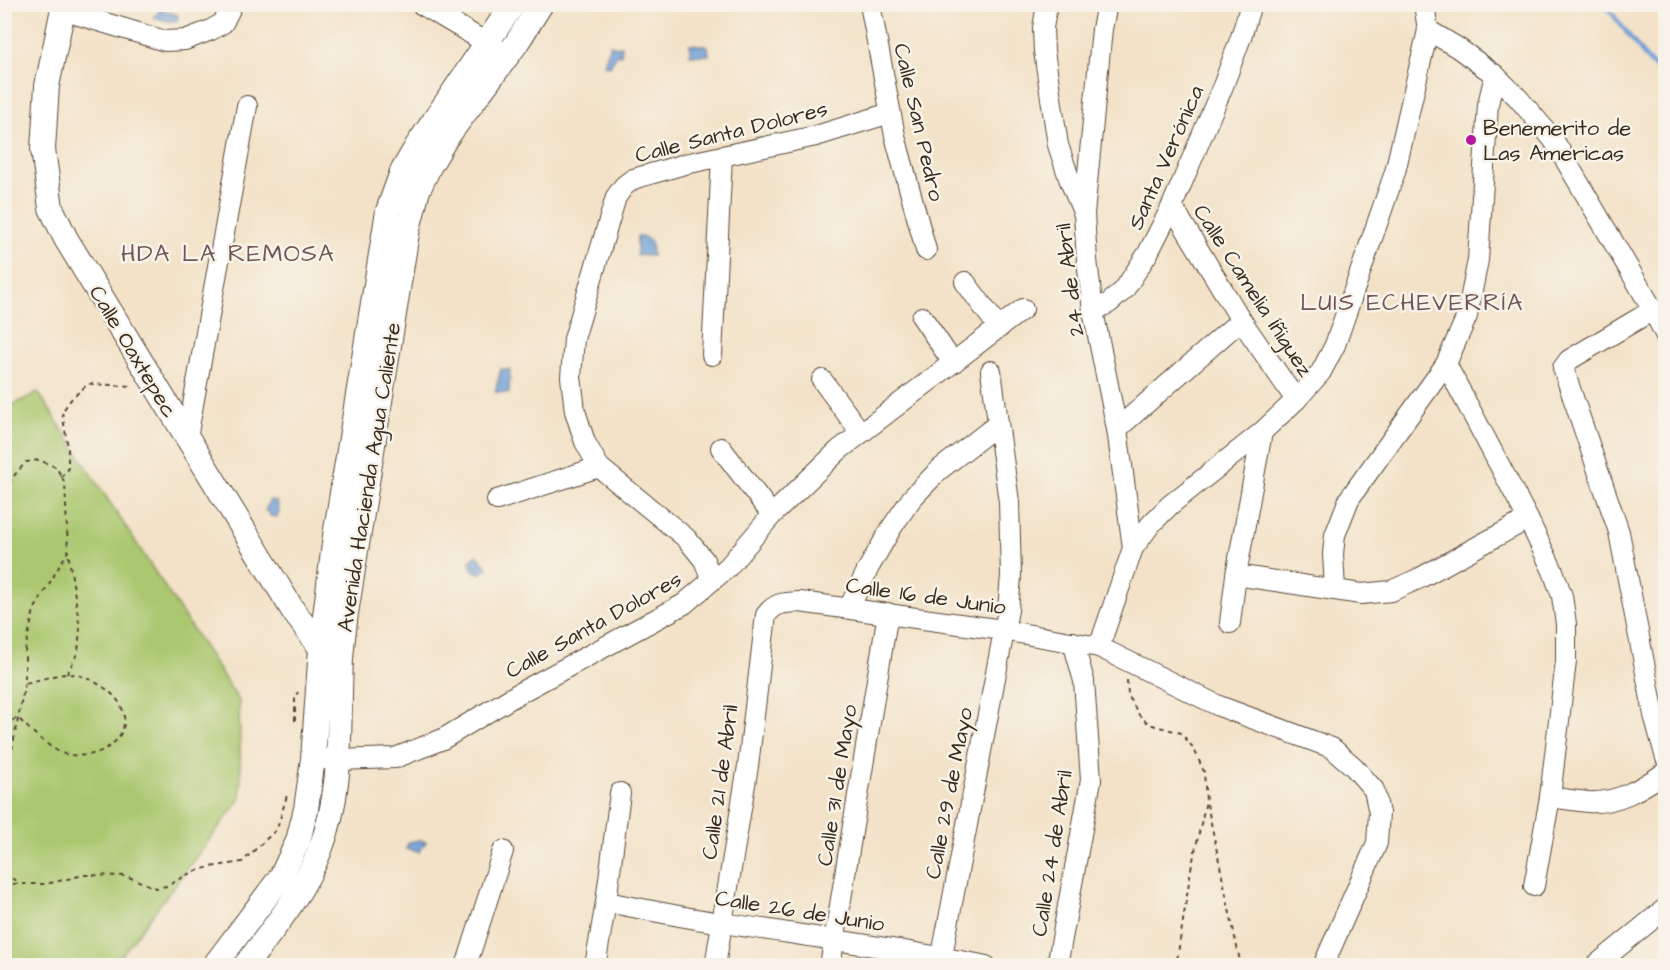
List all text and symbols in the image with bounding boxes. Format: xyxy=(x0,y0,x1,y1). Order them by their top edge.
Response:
street label: Calle San Pedro xyxy=(885,40,952,205)
street label: Santa Verónica xyxy=(1121,81,1212,235)
street label: Calle Santa Dolores xyxy=(632,94,831,171)
place label: Benemerito de Las Americas xyxy=(1483,113,1631,169)
marker: Benemerito de Las Americas xyxy=(1464,133,1478,147)
street label: Calle Camelia Íñiguez xyxy=(1184,199,1320,384)
street label: 24 de Abril xyxy=(1048,221,1093,338)
district label: HDA LA REMOSA xyxy=(121,237,335,271)
street label: Calle Oaxtepec xyxy=(81,280,185,424)
district label: LUIS ECHEVERRÍA xyxy=(1300,286,1524,320)
street label: Avenida Hacienda Agua Caliente xyxy=(330,320,410,634)
street label: Calle Santa Dolores xyxy=(500,564,687,687)
street label: Calle 16 de Junio xyxy=(844,570,1008,623)
street label: Calle 31 de Mayo xyxy=(809,702,867,868)
street label: Calle 21 de Abril xyxy=(694,703,747,862)
street label: Calle 29 de Mayo xyxy=(918,704,982,882)
street label: Calle 24 de Abril xyxy=(1024,768,1081,939)
street label: Calle 26 de Junio xyxy=(713,883,887,940)

